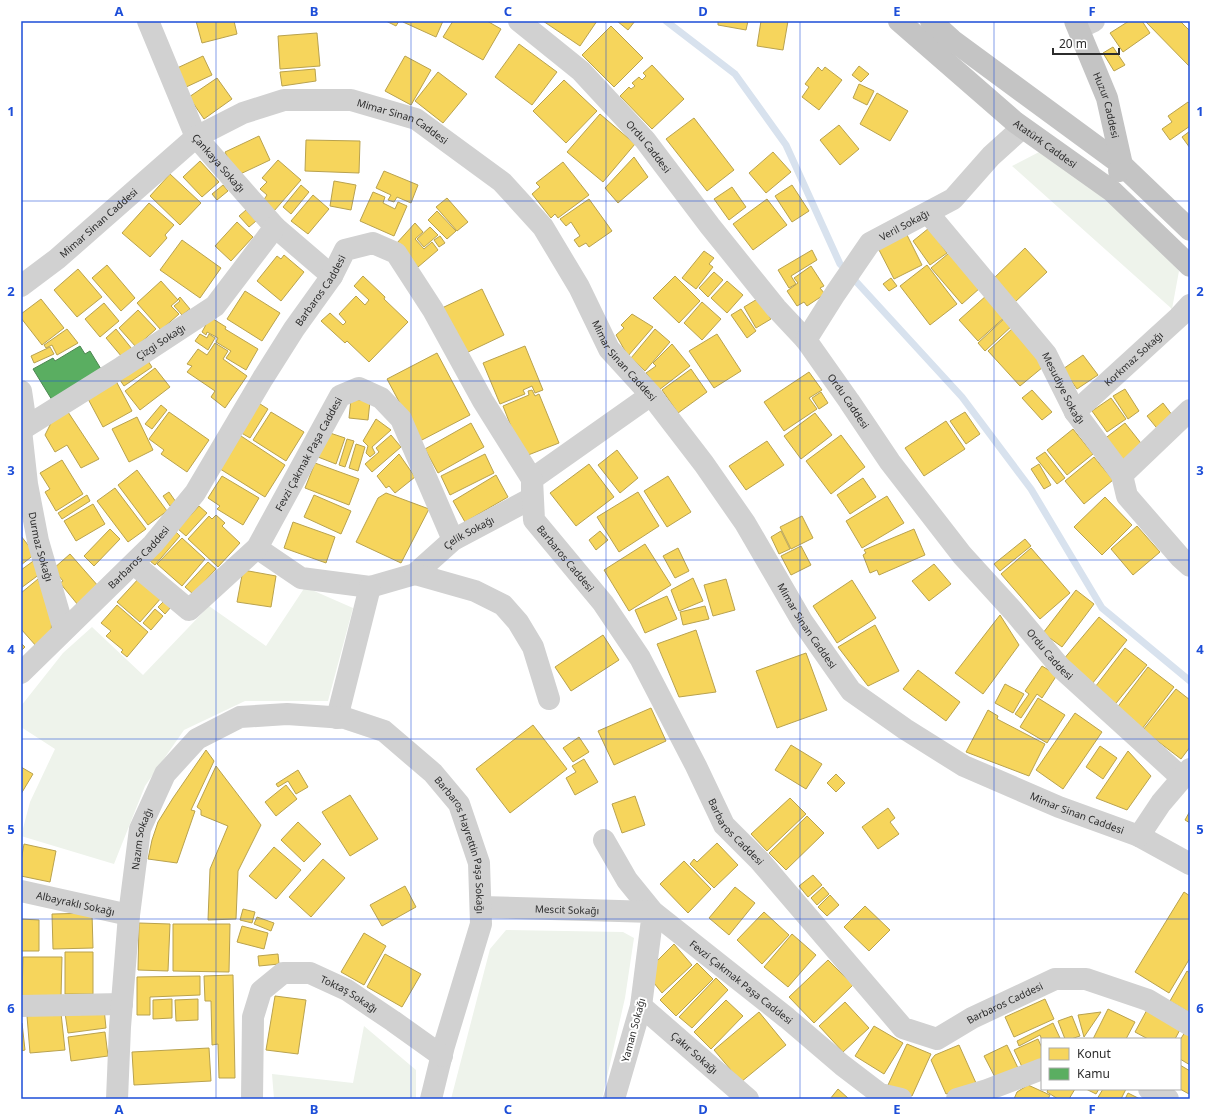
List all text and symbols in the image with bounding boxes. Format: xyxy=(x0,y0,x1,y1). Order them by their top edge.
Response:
text: A xyxy=(115,2,124,20)
text: B xyxy=(310,2,318,20)
text: C xyxy=(504,2,512,20)
text: D xyxy=(698,2,708,20)
text: E xyxy=(893,2,901,20)
text: F xyxy=(1088,2,1096,20)
scale bar xyxy=(1053,30,1119,56)
text: 20 m xyxy=(1059,35,1087,52)
street label: Huzur Caddesi xyxy=(1090,70,1123,139)
street label: Mimar Sinan Caddesi xyxy=(355,95,451,147)
text: 1 xyxy=(7,102,15,120)
text: 1 xyxy=(1196,102,1204,120)
street label: Atatürk Caddesi xyxy=(1011,116,1080,171)
street label: Ordu Caddesi xyxy=(623,117,674,176)
street label: Çankaya Sokağı xyxy=(189,131,248,195)
street label: Mimar Sinan Caddesi xyxy=(56,185,140,261)
street label: Veril Sokağı xyxy=(877,206,932,244)
street label: Barbaros Caddesi xyxy=(291,252,349,329)
text: 2 xyxy=(7,282,15,300)
text: 2 xyxy=(1196,282,1204,300)
street label: Mimar Sinan Caddesi xyxy=(589,318,660,404)
street label: Çizgi Sokağı xyxy=(133,321,188,363)
street label: Korkmaz Sokağı xyxy=(1101,328,1166,389)
street label: Mesudiye Sokağı xyxy=(1039,350,1088,426)
street label: Ordu Caddesi xyxy=(825,371,872,431)
street label: Fevzi Çakmak Paşa Caddesi xyxy=(272,394,345,513)
text: 3 xyxy=(7,461,15,479)
text: 3 xyxy=(1196,461,1204,479)
street label: Durmaz Sokağı xyxy=(26,511,56,583)
street label: Çelik Sokağı xyxy=(440,512,496,552)
street label: Barbaros Caddesi xyxy=(534,522,598,594)
street label: Barbaros Caddesi xyxy=(105,523,172,592)
street label: Mimar Sinan Caddesi xyxy=(774,580,840,671)
street label: Ordu Caddesi xyxy=(1024,625,1076,683)
text: 4 xyxy=(7,640,15,658)
text: 4 xyxy=(1196,640,1204,658)
street label: Barbaros Hayrettin Paşa Sokağı xyxy=(431,773,488,914)
street label: Mimar Sinan Caddesi xyxy=(1028,788,1126,837)
street label: Barbaros Caddesi xyxy=(705,796,767,868)
street label: Nazım Sokağı xyxy=(128,805,156,871)
text: 5 xyxy=(7,820,15,838)
text: 5 xyxy=(1196,820,1204,838)
street label: Albayraklı Sokağı xyxy=(35,888,116,919)
street label: Mescit Sokağı xyxy=(535,902,599,917)
street label: Fevzi Çakmak Paşa Caddesi xyxy=(687,937,796,1027)
street label: Toktaş Sokağı xyxy=(318,972,381,1016)
street label: Barbaros Caddesi xyxy=(964,979,1045,1027)
street label: Yaman Sokağı xyxy=(618,996,648,1064)
text: 6 xyxy=(7,999,15,1017)
text: 6 xyxy=(1196,999,1204,1017)
street label: Çakır Sokağı xyxy=(668,1028,721,1077)
legend xyxy=(1041,1038,1181,1090)
text: Konut xyxy=(1077,1045,1112,1062)
text: Kamu xyxy=(1077,1065,1110,1082)
text: A xyxy=(115,1100,124,1118)
text: B xyxy=(310,1100,318,1118)
text: C xyxy=(504,1100,512,1118)
text: D xyxy=(698,1100,708,1118)
text: E xyxy=(893,1100,901,1118)
text: F xyxy=(1088,1100,1096,1118)

